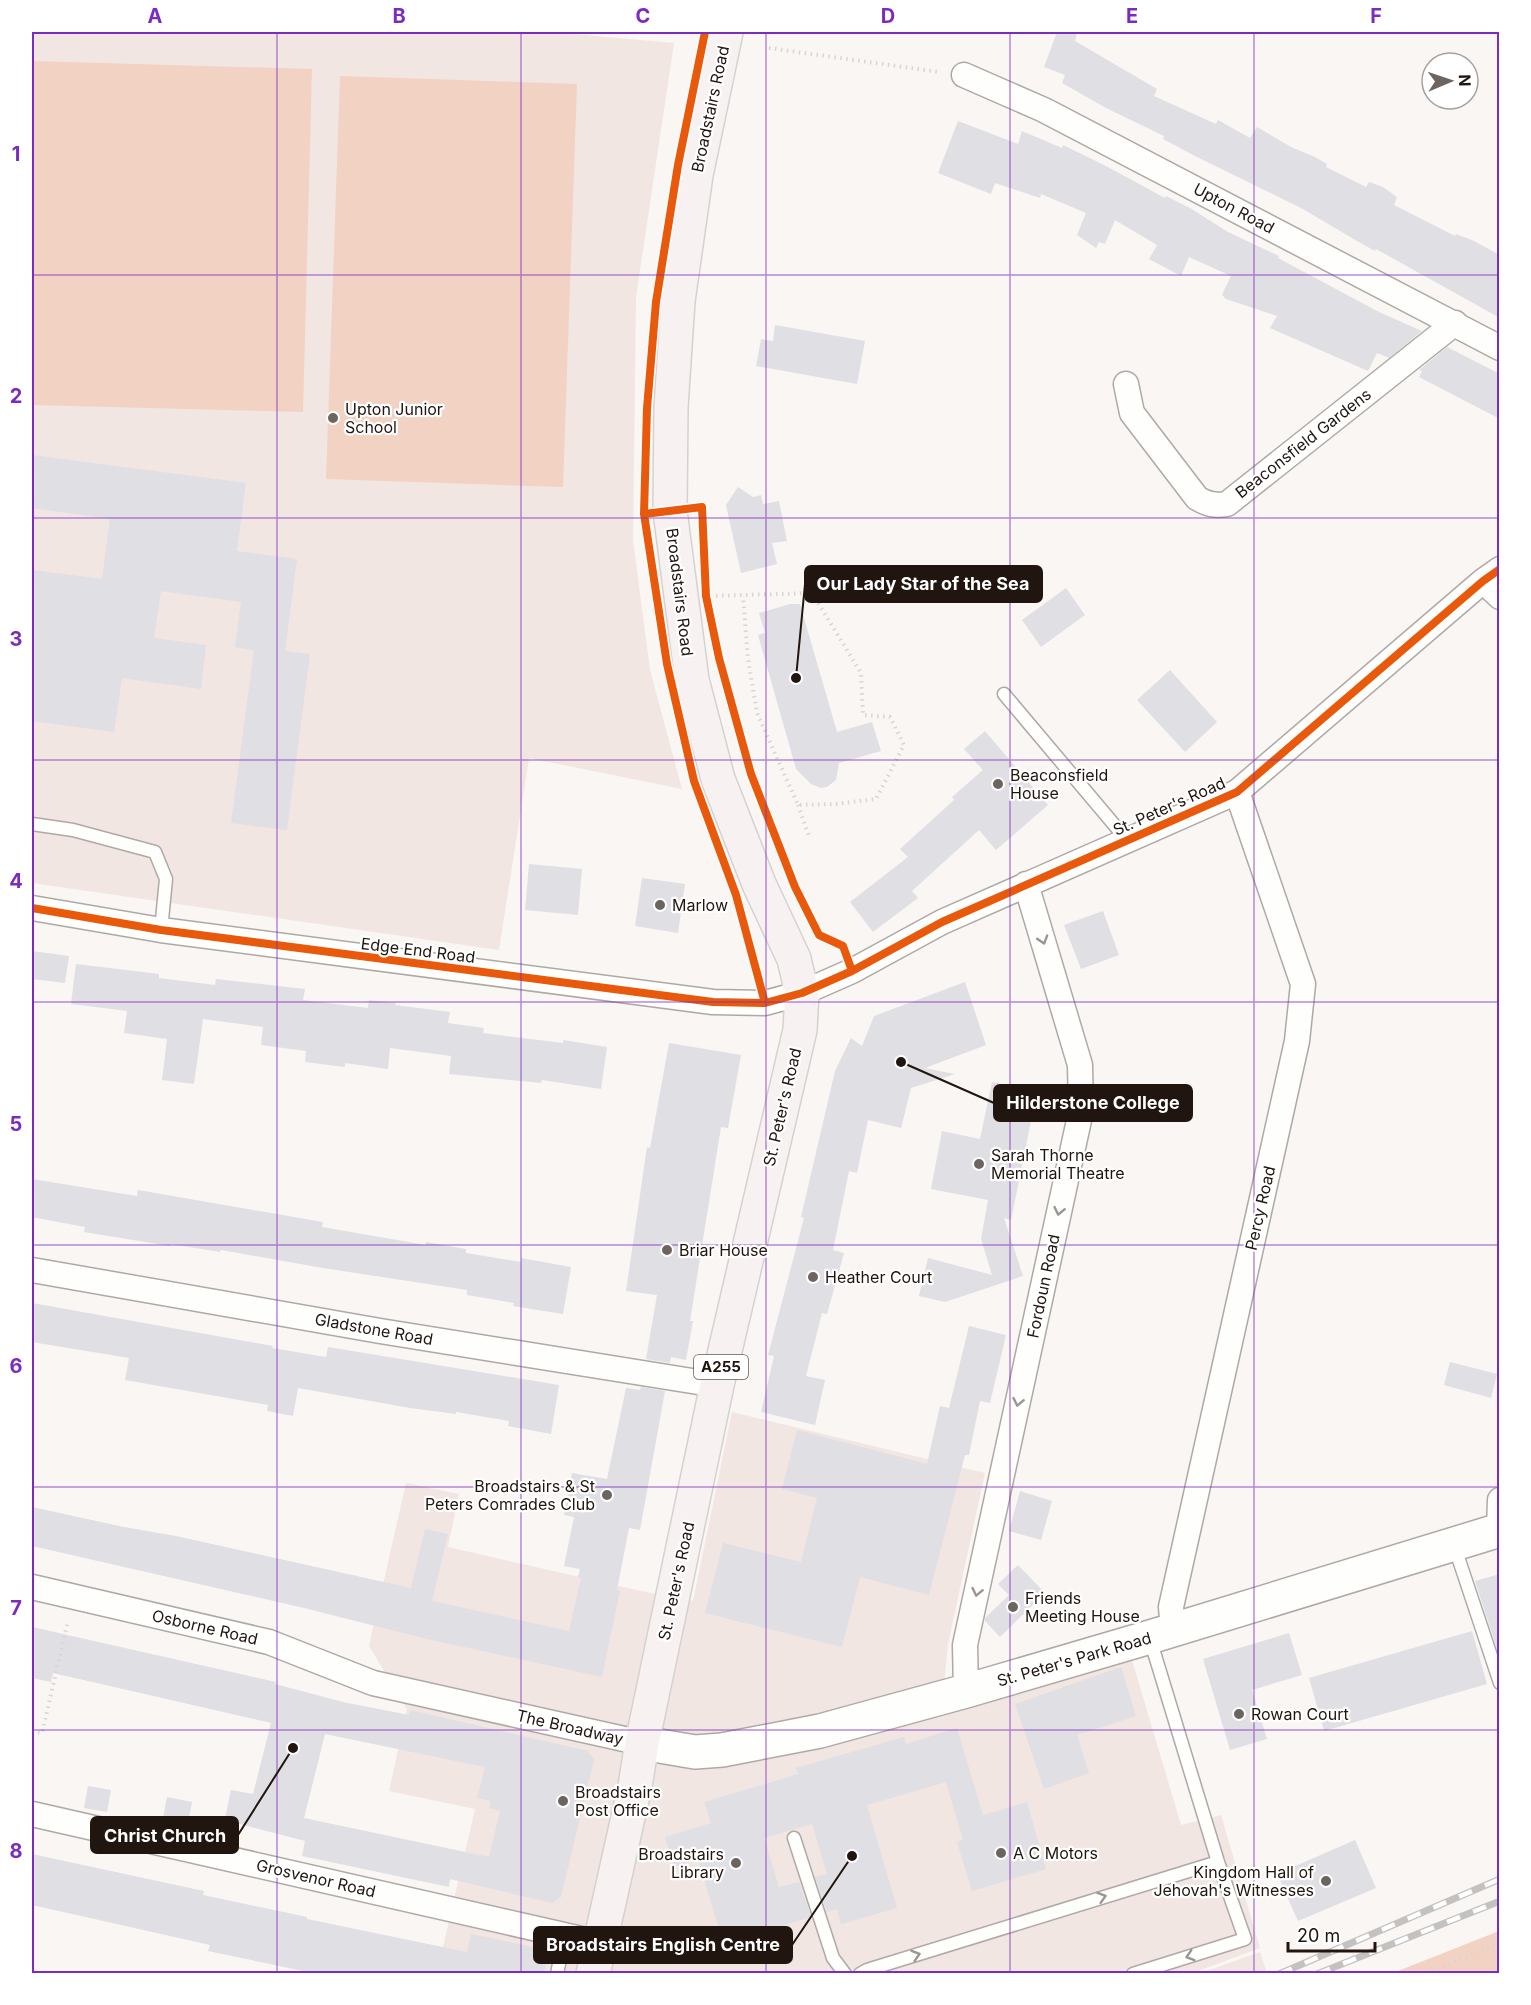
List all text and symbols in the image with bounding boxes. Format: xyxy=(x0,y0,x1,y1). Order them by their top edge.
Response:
text: A xyxy=(148,4,163,28)
text: B xyxy=(392,4,406,28)
text: C xyxy=(636,4,650,28)
text: D xyxy=(881,4,895,28)
text: E xyxy=(1126,4,1138,28)
text: F xyxy=(1370,4,1382,28)
street label: Broadstairs Road xyxy=(687,44,733,174)
north arrow xyxy=(1420,51,1480,111)
text: N xyxy=(1455,74,1475,87)
text: 1 xyxy=(12,142,20,166)
street label: Upton Road xyxy=(1190,178,1278,238)
text: 2 xyxy=(10,384,22,408)
street label: Beaconsfield Gardens xyxy=(1231,384,1375,502)
place label: Upton Junior School xyxy=(345,399,443,437)
marker: Upton Junior School xyxy=(326,411,340,425)
street label: Broadstairs Road xyxy=(662,527,698,657)
callout: Our Lady Star of the Sea xyxy=(805,566,1042,602)
text: Our Lady Star of the Sea xyxy=(817,573,1029,594)
text: 3 xyxy=(10,627,22,651)
place label: Beaconsfield House xyxy=(1010,765,1108,803)
street label: St. Peter's Road xyxy=(1110,772,1228,840)
marker: Beaconsfield House xyxy=(991,777,1005,791)
text: 4 xyxy=(9,869,23,893)
place label: Marlow xyxy=(672,895,728,915)
marker: Marlow xyxy=(653,898,667,912)
street label: Edge End Road xyxy=(360,933,476,967)
one-way arrow xyxy=(1036,934,1048,945)
street label: St. Peter's Road xyxy=(759,1046,805,1168)
callout: Hilderstone College xyxy=(994,1085,1192,1121)
text: Hilderstone College xyxy=(1006,1092,1180,1113)
text: 5 xyxy=(10,1112,22,1136)
place label: Sarah Thorne Memorial Theatre xyxy=(991,1145,1124,1183)
marker: Sarah Thorne Memorial Theatre xyxy=(972,1157,986,1171)
street label: Percy Road xyxy=(1241,1164,1279,1252)
one-way arrow xyxy=(1054,1206,1067,1216)
street label: Fordoun Road xyxy=(1022,1232,1064,1340)
place label: Briar House xyxy=(679,1240,768,1260)
marker: Briar House xyxy=(660,1243,674,1257)
place label: Heather Court xyxy=(825,1267,932,1287)
marker: Heather Court xyxy=(806,1270,820,1284)
street label: Gladstone Road xyxy=(313,1309,435,1349)
text: 6 xyxy=(10,1354,23,1378)
road number: A255 xyxy=(694,1355,748,1379)
one-way arrow xyxy=(1012,1397,1025,1407)
place label: Broadstairs & St Peters Comrades Club xyxy=(425,1476,595,1514)
marker: Broadstairs & St Peters Comrades Club xyxy=(600,1488,614,1502)
street label: St. Peter's Road xyxy=(654,1520,698,1642)
one-way arrow xyxy=(971,1587,984,1597)
place label: Friends Meeting House xyxy=(1025,1588,1140,1626)
text: 7 xyxy=(10,1596,22,1620)
marker: Friends Meeting House xyxy=(1006,1600,1020,1614)
street label: Osborne Road xyxy=(150,1605,260,1649)
street label: St. Peter's Park Road xyxy=(995,1627,1153,1691)
place label: Rowan Court xyxy=(1251,1704,1349,1724)
street label: The Broadway xyxy=(515,1705,625,1749)
marker: Rowan Court xyxy=(1232,1707,1246,1721)
place label: Broadstairs Post Office xyxy=(575,1782,661,1820)
marker: Broadstairs Post Office xyxy=(556,1794,570,1808)
callout: Christ Church xyxy=(91,1817,238,1853)
text: Christ Church xyxy=(104,1825,226,1846)
text: 8 xyxy=(9,1839,23,1863)
place label: A C Motors xyxy=(1013,1843,1098,1863)
place label: Broadstairs Library xyxy=(638,1844,724,1882)
marker: A C Motors xyxy=(994,1846,1008,1860)
street label: Grosvenor Road xyxy=(254,1855,378,1901)
marker: Broadstairs Library xyxy=(729,1856,743,1870)
place label: Kingdom Hall of Jehovah's Witnesses xyxy=(1153,1862,1314,1900)
marker: Kingdom Hall of Jehovah's Witnesses xyxy=(1319,1874,1333,1888)
one-way arrow xyxy=(1096,1892,1107,1905)
scale bar xyxy=(1288,1915,1375,1953)
text: 20 m xyxy=(1297,1925,1340,1946)
callout: Broadstairs English Centre xyxy=(534,1927,792,1963)
text: Broadstairs English Centre xyxy=(546,1934,780,1955)
one-way arrow xyxy=(1185,1949,1196,1961)
one-way arrow xyxy=(910,1950,921,1962)

